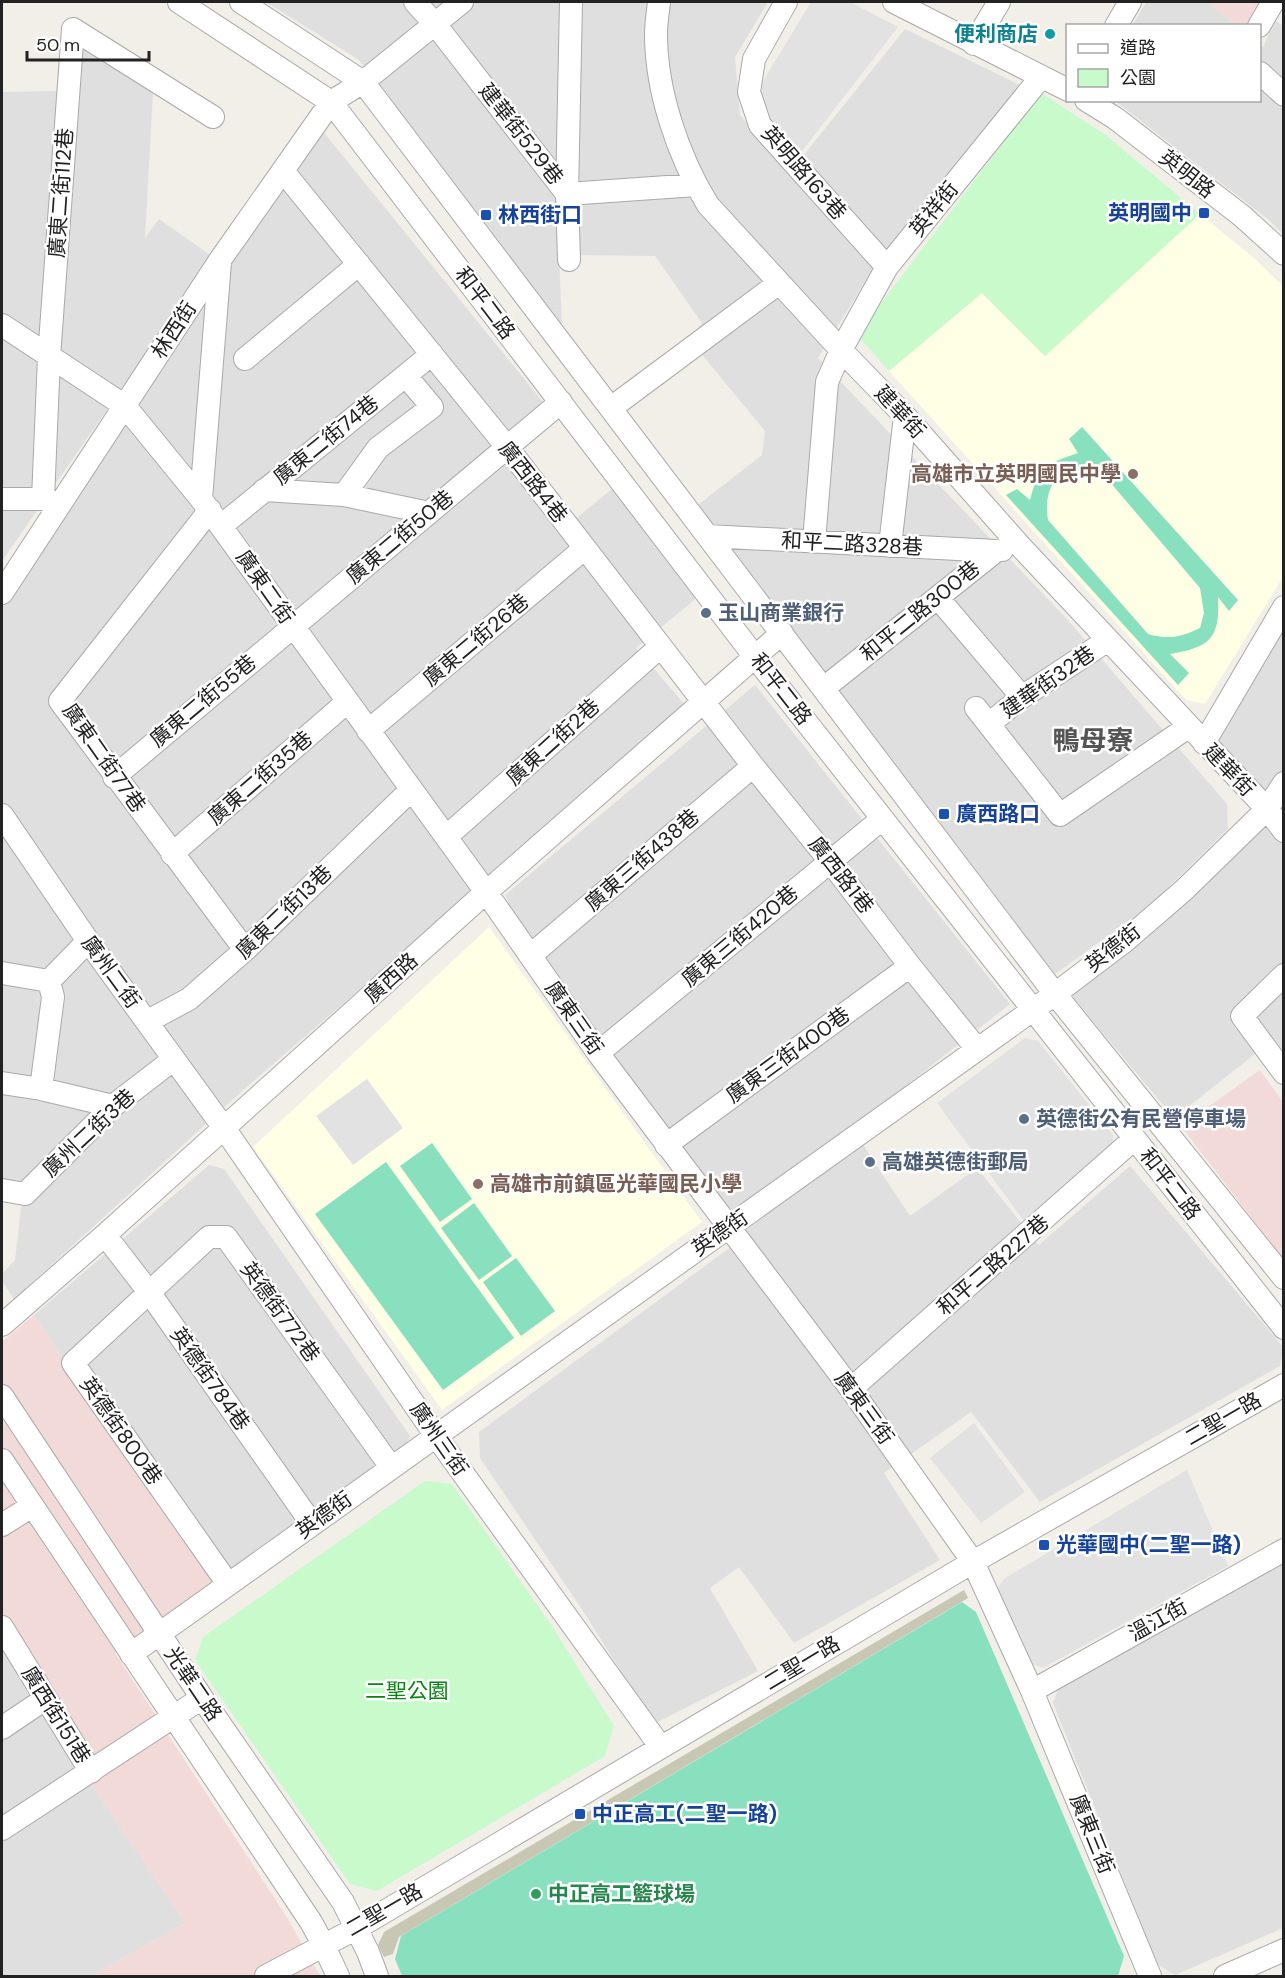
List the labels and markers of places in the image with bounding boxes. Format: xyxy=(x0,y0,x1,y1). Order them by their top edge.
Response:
place label: 便利商店 xyxy=(954,20,1038,48)
marker: 便利商店 xyxy=(1043,27,1057,41)
place label: 英明國中 xyxy=(1108,199,1192,227)
place label: 林西街口 xyxy=(498,201,582,229)
marker: 英明國中 xyxy=(1197,206,1211,220)
marker: 林西街口 xyxy=(479,208,493,222)
place label: 高雄市立英明國民中學 xyxy=(911,460,1121,488)
marker: 高雄市立英明國民中學 xyxy=(1126,467,1140,481)
place label: 玉山商業銀行 xyxy=(718,599,844,627)
marker: 玉山商業銀行 xyxy=(699,606,713,620)
place label: 廣西路口 xyxy=(956,800,1040,828)
marker: 廣西路口 xyxy=(937,807,951,821)
place label: 英德街公有民營停車場 xyxy=(1036,1105,1246,1133)
marker: 英德街公有民營停車場 xyxy=(1017,1112,1031,1126)
place label: 高雄英德街郵局 xyxy=(882,1148,1029,1176)
marker: 高雄英德街郵局 xyxy=(863,1155,877,1169)
place label: 高雄市前鎮區光華國民小學 xyxy=(490,1170,742,1198)
marker: 高雄市前鎮區光華國民小學 xyxy=(471,1177,485,1191)
place label: 光華國中(二聖一路) xyxy=(1056,1531,1241,1559)
marker: 光華國中(二聖一路) xyxy=(1037,1538,1051,1552)
place label: 中正高工(二聖一路) xyxy=(592,1800,777,1828)
marker: 中正高工(二聖一路) xyxy=(573,1807,587,1821)
place label: 中正高工籃球場 xyxy=(548,1880,695,1908)
marker: 中正高工籃球場 xyxy=(529,1887,543,1901)

